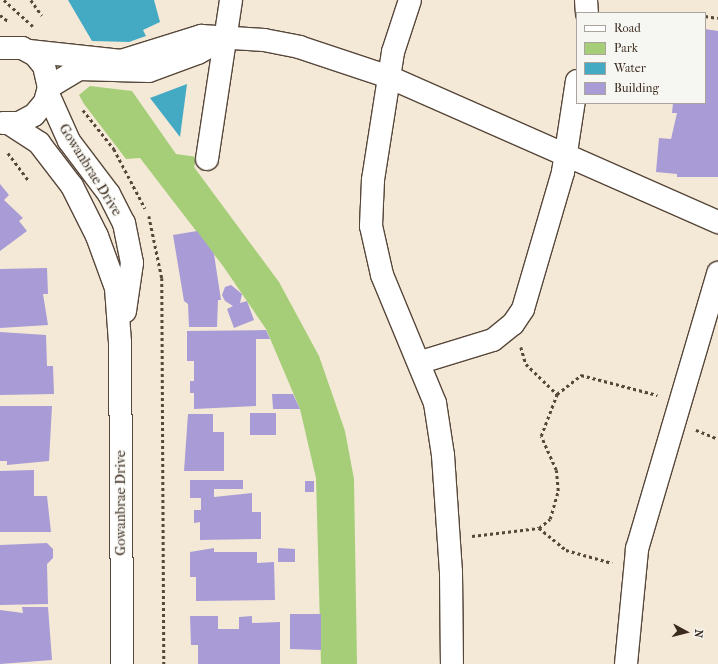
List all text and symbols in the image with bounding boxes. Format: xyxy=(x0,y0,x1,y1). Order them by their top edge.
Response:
legend xyxy=(576,12,706,104)
text: Road xyxy=(614,21,641,35)
text: Park xyxy=(614,41,638,55)
text: Water xyxy=(614,61,646,75)
text: Building xyxy=(614,81,659,95)
street label: Gowanbrae Drive xyxy=(55,121,125,219)
street label: Gowanbrae Drive xyxy=(113,450,129,556)
north arrow xyxy=(666,612,706,652)
text: N xyxy=(691,629,705,638)

